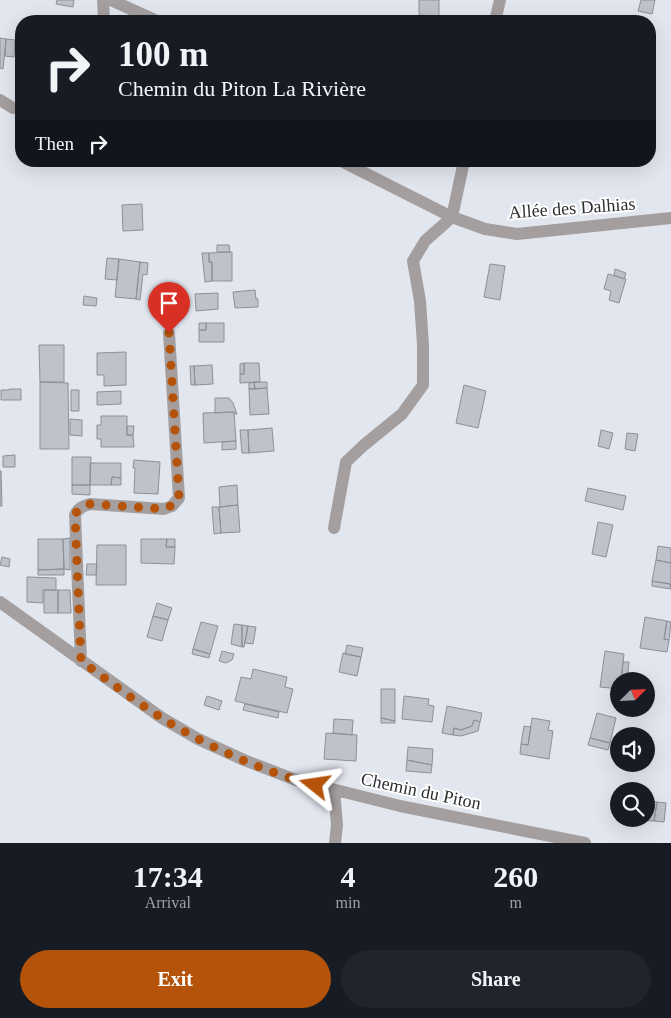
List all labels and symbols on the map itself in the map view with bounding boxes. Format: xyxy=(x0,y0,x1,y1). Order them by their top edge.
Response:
street label: Allée des Dalhias xyxy=(508,194,636,222)
pin xyxy=(148,282,190,333)
north arrow xyxy=(610,672,655,718)
position arrow xyxy=(288,758,340,810)
street label: Chemin du Piton xyxy=(359,769,483,813)

